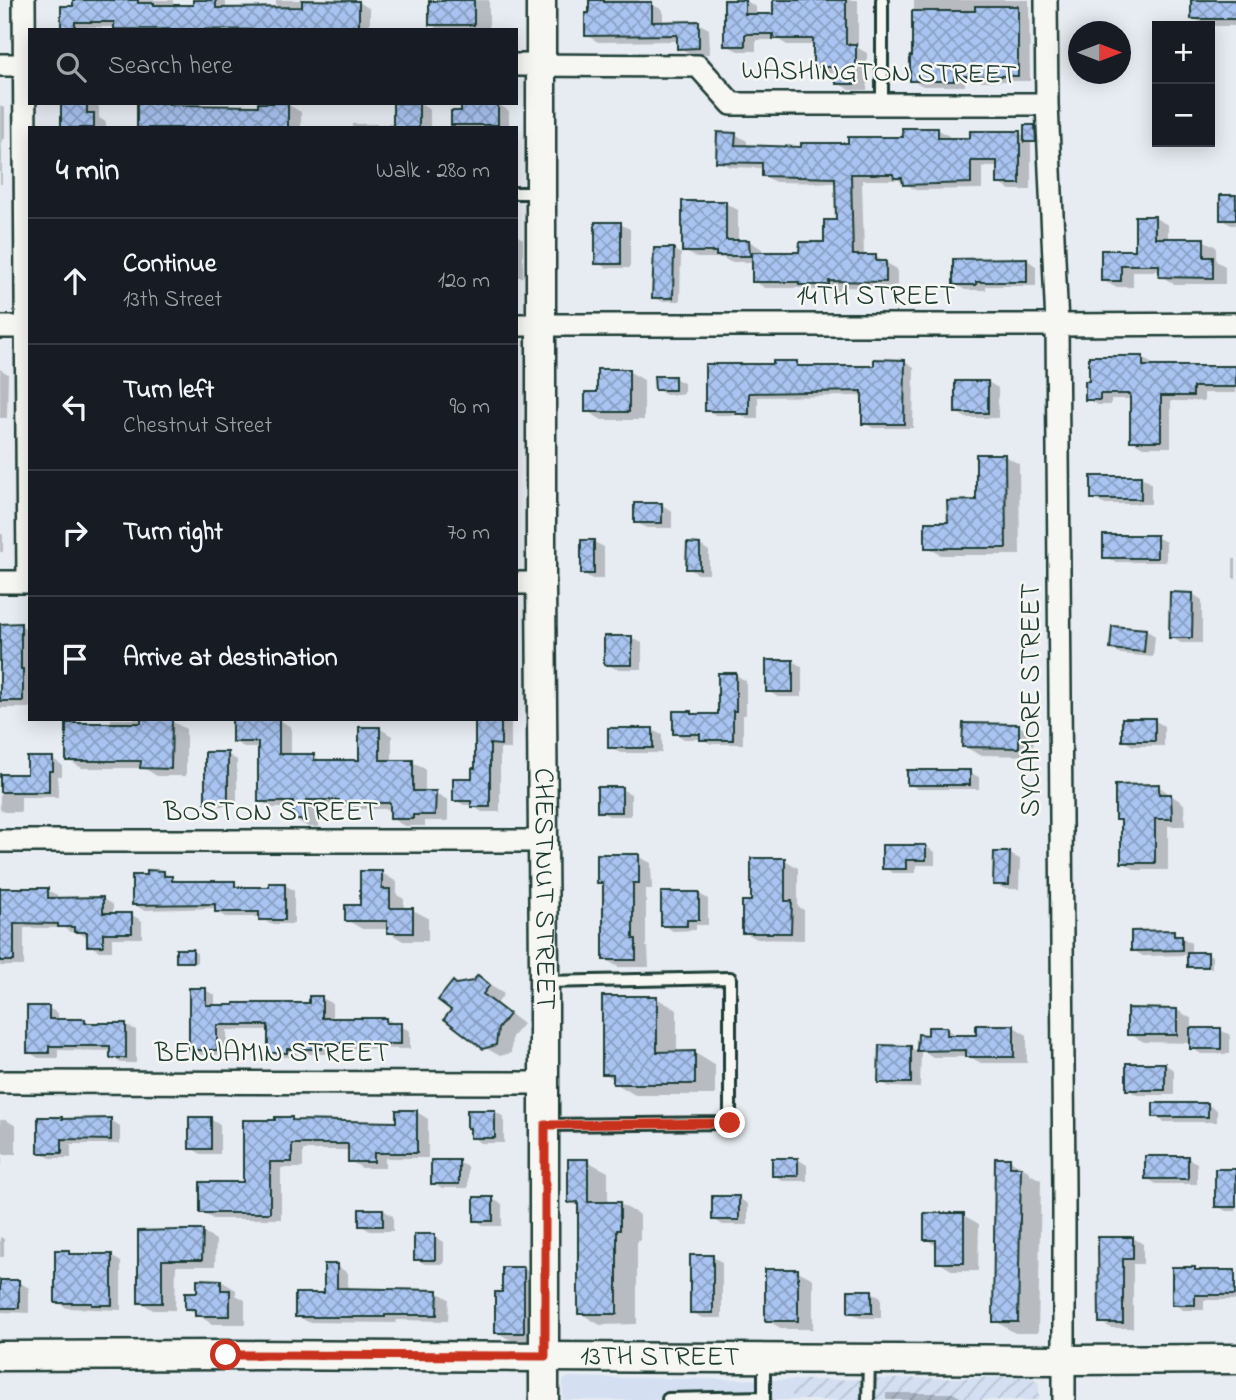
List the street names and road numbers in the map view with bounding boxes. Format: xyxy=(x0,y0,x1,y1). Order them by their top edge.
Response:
street label: WASHINGTON STREET xyxy=(741,51,1017,97)
street label: 14TH STREET xyxy=(796,277,956,318)
street label: SYCAMORE STREET xyxy=(1012,583,1053,817)
street label: CHESTNUT STREET xyxy=(522,768,565,1010)
street label: BOSTON STREET xyxy=(162,793,379,834)
street label: BENJAMIN STREET xyxy=(154,1034,389,1075)
street label: 13TH STREET xyxy=(580,1337,740,1379)

